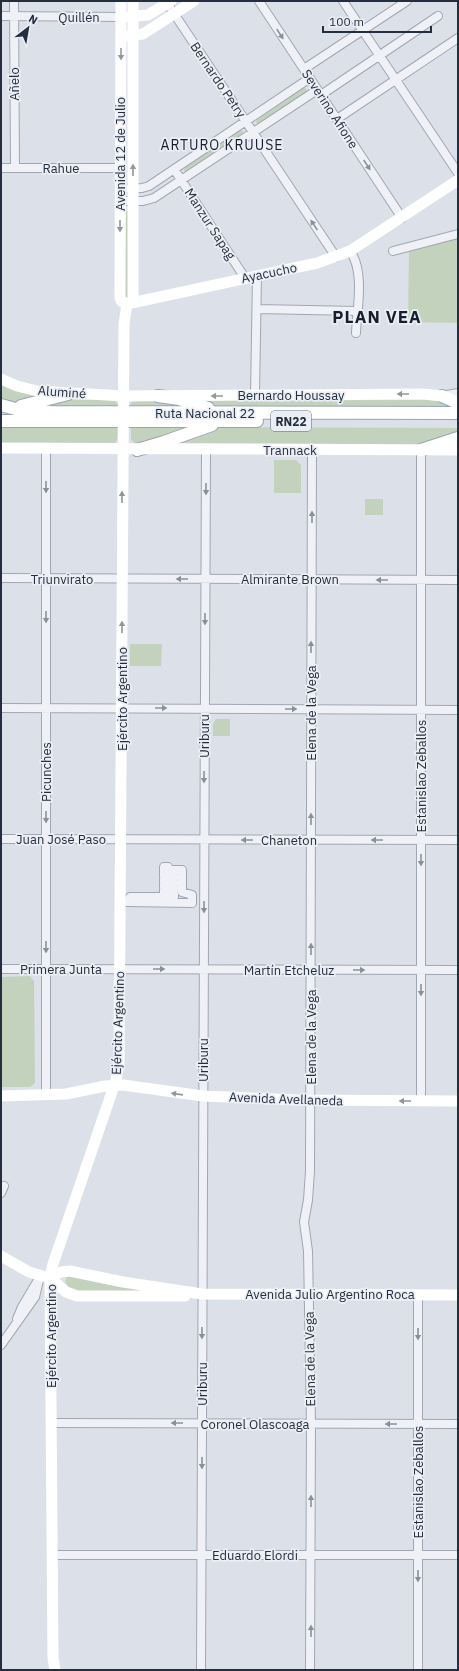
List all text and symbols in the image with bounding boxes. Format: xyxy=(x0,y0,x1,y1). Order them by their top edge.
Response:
north arrow xyxy=(8,8,48,48)
scale bar xyxy=(323,8,431,34)
street label: Quillén xyxy=(58,9,100,26)
text: N xyxy=(26,11,40,27)
text: 100 m xyxy=(329,14,364,29)
one-way arrow xyxy=(276,28,284,39)
street label: Bernardo Petry xyxy=(186,39,250,122)
one-way arrow xyxy=(118,48,124,61)
street label: Severino Afione xyxy=(298,66,362,152)
street label: Añelo xyxy=(6,67,23,101)
street label: Avenida 12 de Julio xyxy=(112,97,129,211)
district label: ARTURO KRUUSE xyxy=(160,136,284,154)
street label: Rahue xyxy=(42,160,80,177)
one-way arrow xyxy=(363,160,371,171)
one-way arrow xyxy=(130,163,136,176)
street label: Manzur Sapag xyxy=(181,185,240,263)
one-way arrow xyxy=(117,220,123,233)
one-way arrow xyxy=(310,220,318,230)
street label: Ayacucho xyxy=(240,259,298,287)
district label: PLAN VEA xyxy=(332,306,422,328)
street label: Aluminé xyxy=(37,382,87,402)
street label: Bernardo Houssay xyxy=(237,387,345,404)
one-way arrow xyxy=(396,391,409,397)
one-way arrow xyxy=(211,392,223,399)
street label: Ruta Nacional 22 xyxy=(155,405,255,422)
road number: RN22 xyxy=(271,411,311,431)
street label: Trannack xyxy=(263,442,317,459)
one-way arrow xyxy=(43,481,49,494)
one-way arrow xyxy=(203,483,209,496)
one-way arrow xyxy=(119,490,125,503)
one-way arrow xyxy=(309,510,315,523)
street label: Triunvirato xyxy=(31,571,93,588)
street label: Almirante Brown xyxy=(241,571,339,588)
one-way arrow xyxy=(175,576,188,582)
one-way arrow xyxy=(375,577,388,583)
one-way arrow xyxy=(43,611,49,624)
one-way arrow xyxy=(202,613,208,626)
one-way arrow xyxy=(119,620,125,633)
one-way arrow xyxy=(308,640,314,653)
street label: Ejército Argentino xyxy=(114,647,131,751)
street label: Elena de la Vega xyxy=(303,665,320,761)
one-way arrow xyxy=(155,705,168,711)
one-way arrow xyxy=(285,706,298,712)
street label: Uriburu xyxy=(196,714,213,758)
street label: Estanislao Zeballos xyxy=(413,720,430,832)
street label: Picunches xyxy=(38,742,55,802)
one-way arrow xyxy=(201,771,207,784)
one-way arrow xyxy=(43,811,49,824)
one-way arrow xyxy=(308,812,314,825)
street label: Juan José Paso xyxy=(16,831,106,848)
street label: Chaneton xyxy=(261,832,317,849)
one-way arrow xyxy=(240,837,253,843)
one-way arrow xyxy=(370,837,383,843)
one-way arrow xyxy=(418,854,424,867)
one-way arrow xyxy=(201,901,207,914)
one-way arrow xyxy=(43,941,49,954)
one-way arrow xyxy=(308,942,314,955)
street label: Primera Junta xyxy=(20,961,102,978)
street label: Martín Etcheluz xyxy=(244,962,334,979)
one-way arrow xyxy=(153,966,166,972)
one-way arrow xyxy=(353,967,366,973)
street label: Ejército Argentino xyxy=(108,971,128,1075)
one-way arrow xyxy=(418,984,424,997)
street label: Elena de la Vega xyxy=(303,989,320,1085)
street label: Uriburu xyxy=(195,1038,212,1082)
street label: Avenida Avellaneda xyxy=(229,1089,343,1109)
one-way arrow xyxy=(171,1091,183,1097)
one-way arrow xyxy=(398,1098,411,1104)
street label: Ejército Argentino xyxy=(43,1284,60,1388)
street label: Avenida Julio Argentino Roca xyxy=(245,1286,415,1303)
street label: Elena de la Vega xyxy=(301,1311,319,1407)
one-way arrow xyxy=(199,1327,205,1340)
one-way arrow xyxy=(415,1328,421,1341)
street label: Uriburu xyxy=(194,1362,211,1406)
street label: Coronel Olascoaga xyxy=(201,1416,310,1433)
one-way arrow xyxy=(170,1420,183,1426)
one-way arrow xyxy=(384,1421,397,1427)
street label: Estanislao Zeballos xyxy=(410,1426,427,1538)
one-way arrow xyxy=(199,1457,205,1470)
one-way arrow xyxy=(308,1494,314,1507)
street label: Eduardo Elordi xyxy=(212,1547,298,1564)
one-way arrow xyxy=(415,1570,421,1583)
one-way arrow xyxy=(307,1625,314,1637)

